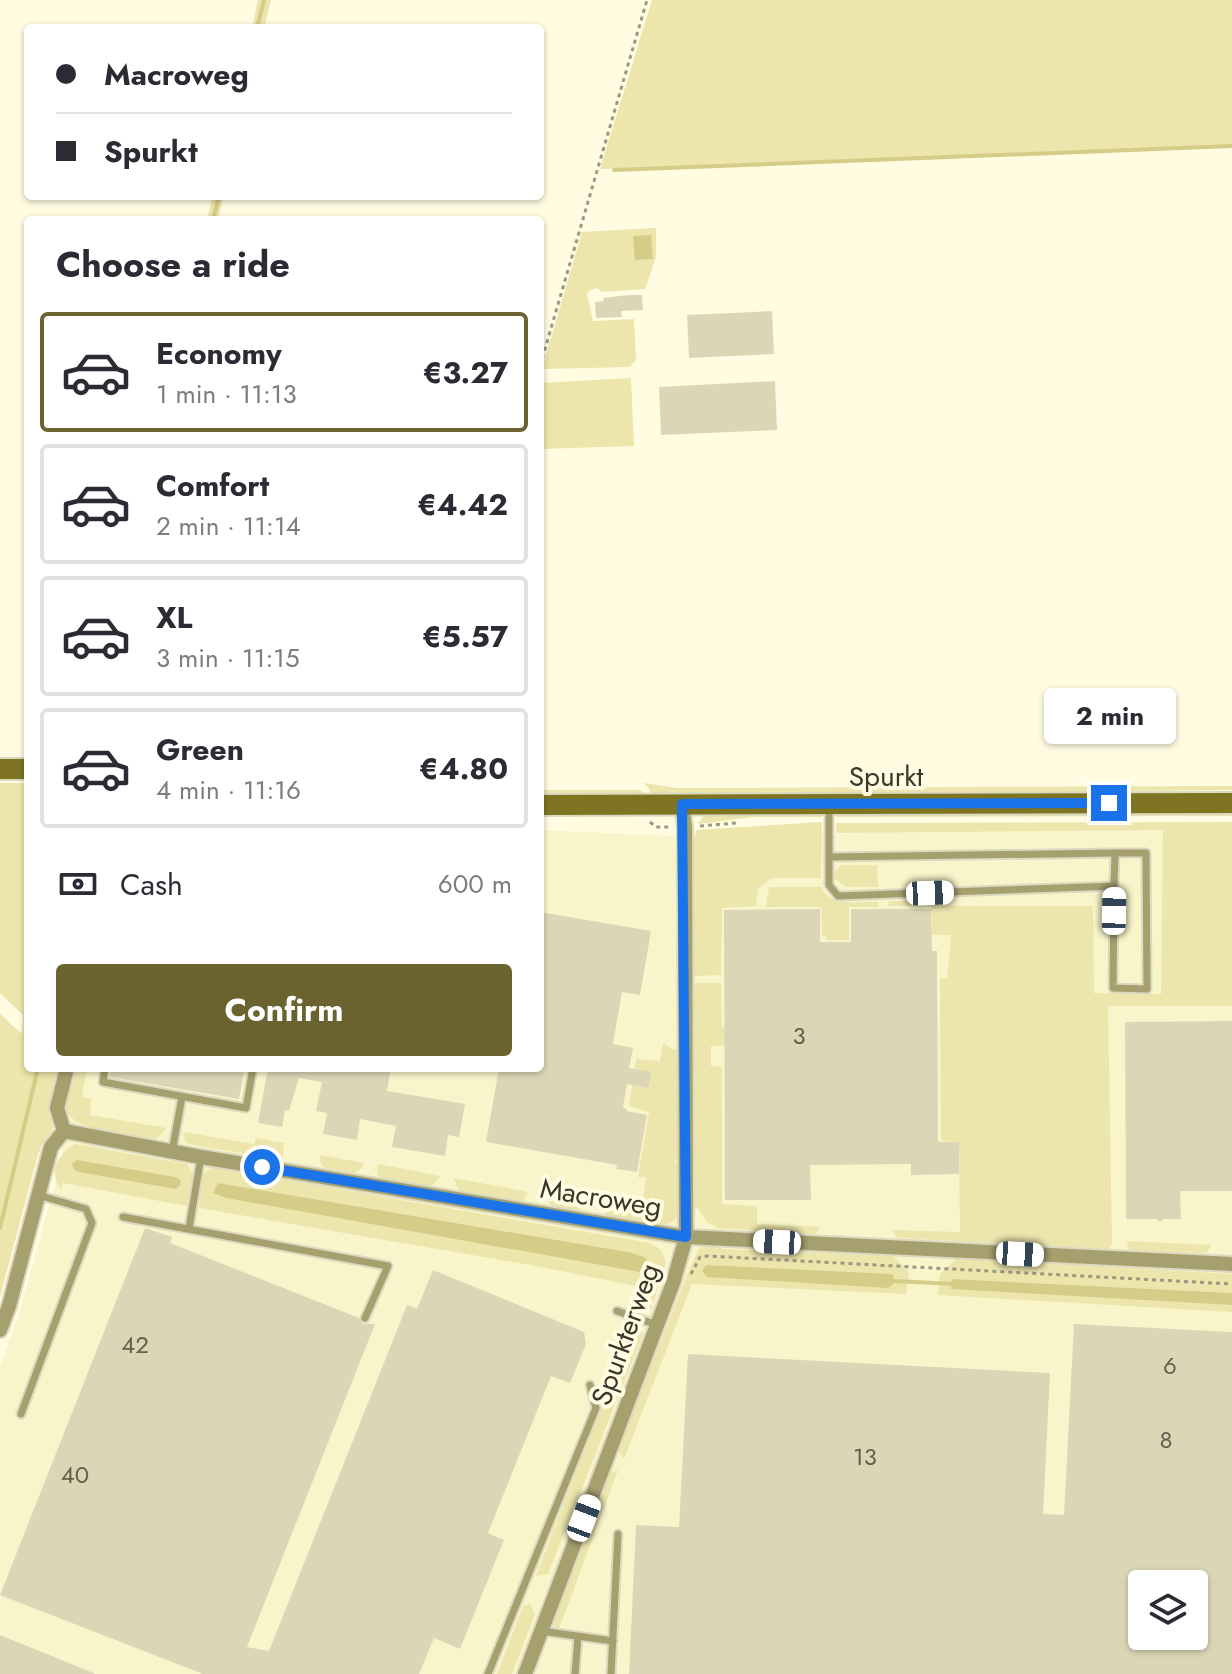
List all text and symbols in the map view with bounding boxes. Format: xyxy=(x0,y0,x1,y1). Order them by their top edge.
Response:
text: Macroweg xyxy=(104,53,249,96)
text: Spurkt xyxy=(104,130,198,173)
text: Choose a ride xyxy=(56,238,290,290)
text: Economy xyxy=(156,332,282,375)
icon: car xyxy=(60,336,132,408)
text: €3.27 xyxy=(423,351,508,394)
text: 1 min · 11:13 xyxy=(156,375,297,413)
text: Comfort xyxy=(156,464,269,507)
icon: car xyxy=(60,468,132,540)
text: €4.42 xyxy=(417,483,508,526)
text: 2 min · 11:14 xyxy=(156,507,301,545)
text: XL xyxy=(156,596,192,639)
icon: car xyxy=(60,600,132,672)
text: €5.57 xyxy=(422,615,508,658)
text: 3 min · 11:15 xyxy=(156,639,300,677)
callout: 2 min xyxy=(1043,687,1175,743)
text: 2 min xyxy=(1076,697,1144,735)
text: Green xyxy=(156,728,244,771)
icon: car xyxy=(60,732,132,804)
text: €4.80 xyxy=(419,747,508,790)
street label: Spurkt xyxy=(849,756,924,797)
text: 4 min · 11:16 xyxy=(156,771,301,809)
route end xyxy=(1091,785,1127,821)
icon: cash xyxy=(56,862,100,906)
text: Cash xyxy=(120,863,183,906)
text: 600 m xyxy=(438,865,512,903)
car xyxy=(906,880,954,906)
car xyxy=(1102,887,1126,935)
button: Confirm xyxy=(56,964,512,1056)
house number: 3 xyxy=(792,1018,806,1053)
route start xyxy=(244,1149,280,1185)
street label: Macroweg xyxy=(537,1168,665,1227)
car xyxy=(752,1229,802,1255)
car xyxy=(995,1241,1045,1267)
street label: Spurkterweg xyxy=(581,1257,670,1411)
house number: 42 xyxy=(121,1327,149,1362)
house number: 6 xyxy=(1163,1348,1177,1383)
house number: 8 xyxy=(1159,1422,1173,1457)
house number: 13 xyxy=(853,1439,877,1474)
house number: 40 xyxy=(61,1457,89,1492)
car xyxy=(564,1491,604,1545)
map controls xyxy=(1128,1570,1208,1650)
button: layers xyxy=(1128,1570,1208,1650)

